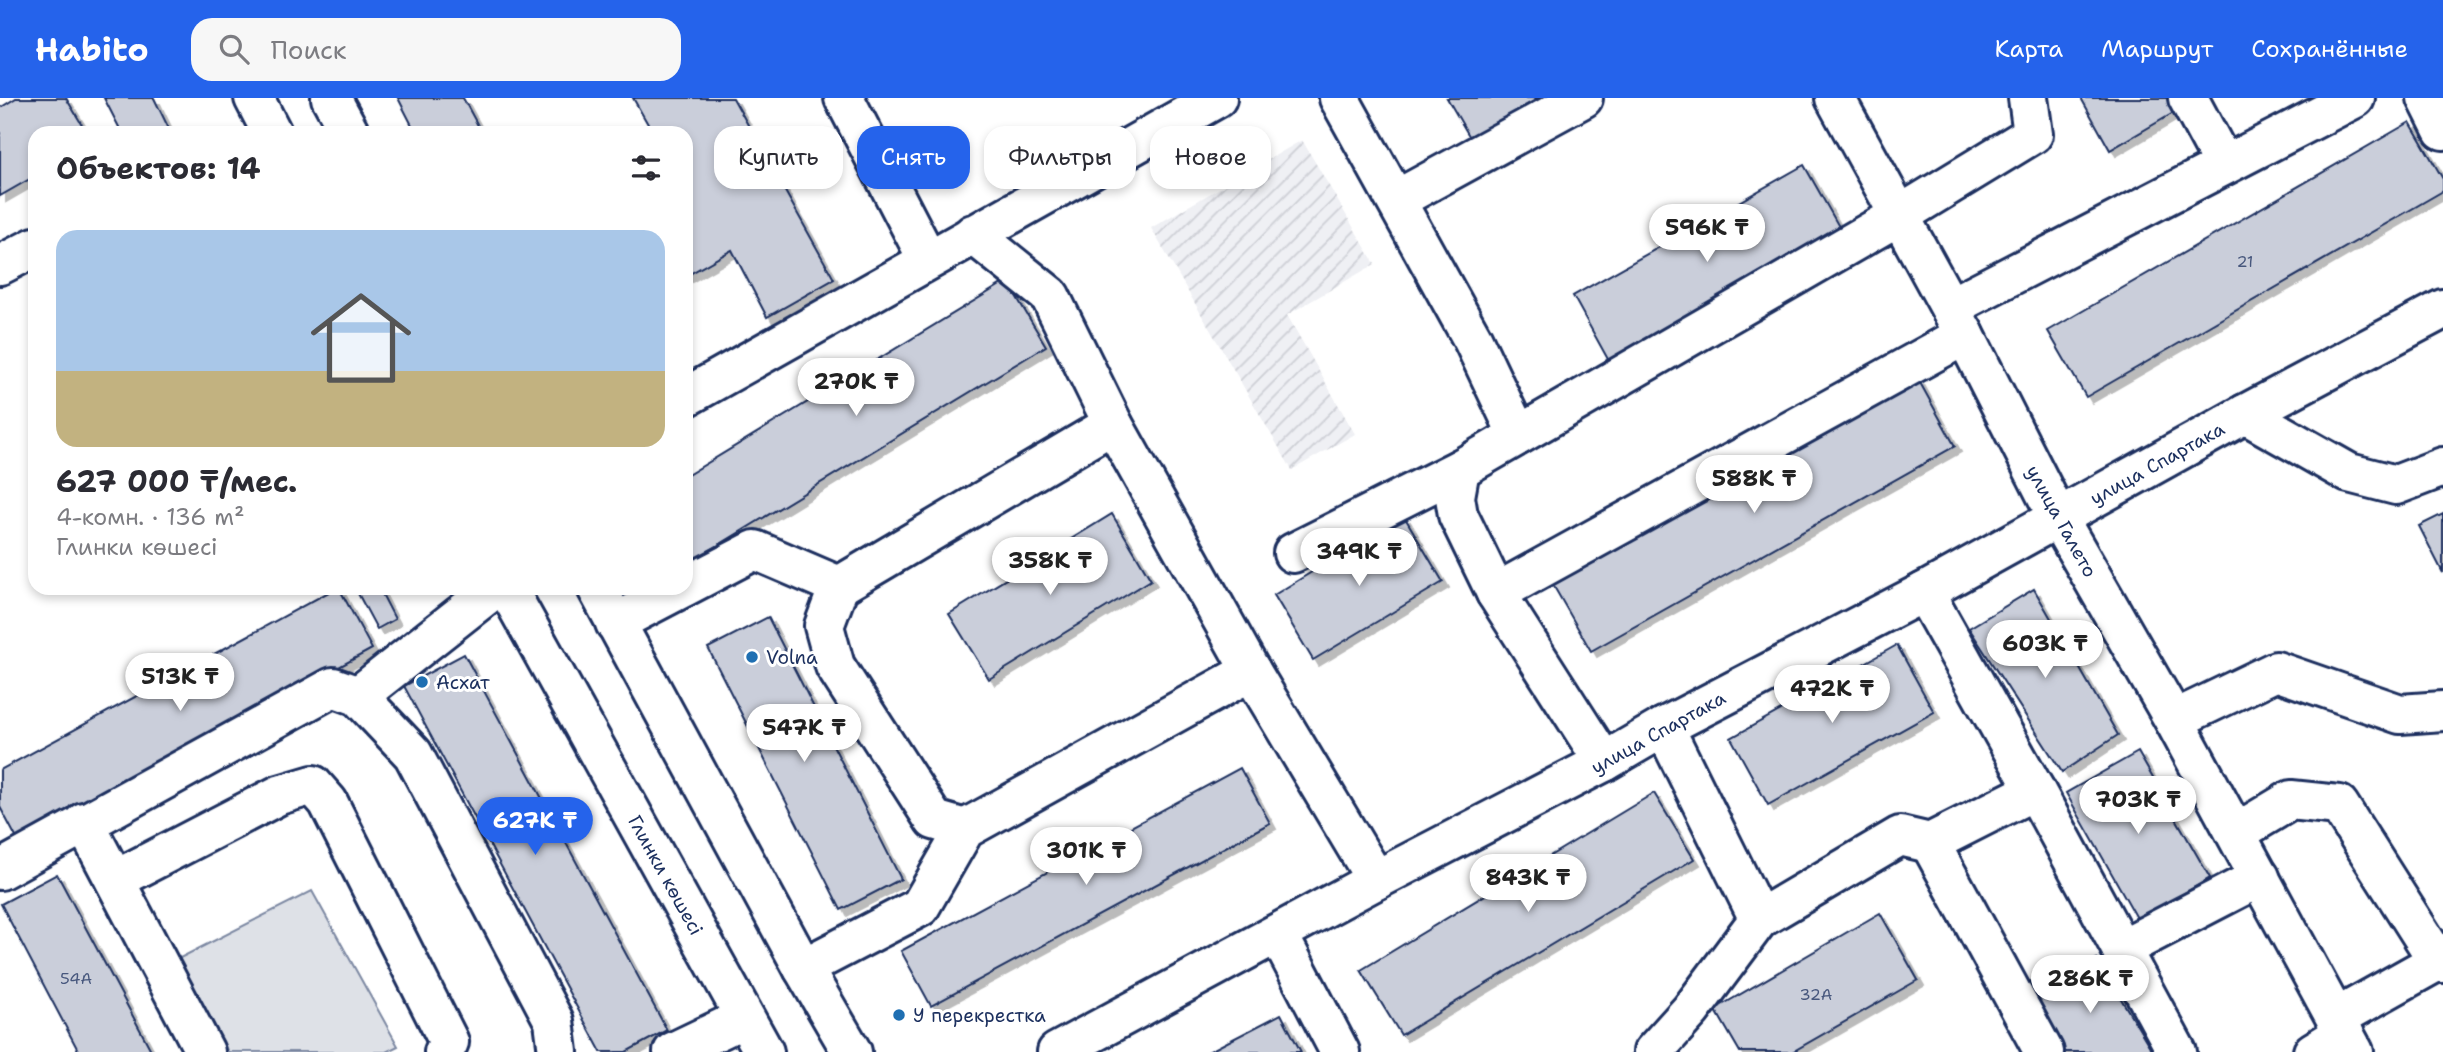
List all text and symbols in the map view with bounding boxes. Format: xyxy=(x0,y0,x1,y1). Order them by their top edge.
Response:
search box xyxy=(191,18,681,81)
text: Habito xyxy=(35,27,149,72)
icon: search xyxy=(215,30,253,68)
text: Поиск xyxy=(271,32,347,67)
text: Карта xyxy=(1995,33,2063,65)
text: Маршрут xyxy=(2101,33,2213,65)
text: Сохранённые xyxy=(2251,33,2408,65)
chip: Купить xyxy=(714,126,843,189)
chip: Снять xyxy=(857,126,970,189)
chip: Фильтры xyxy=(984,126,1136,189)
chip: Новое xyxy=(1150,126,1271,189)
text: Объектов: 14 xyxy=(56,148,261,189)
icon: filters xyxy=(627,149,665,187)
pin: 596K ₸ xyxy=(1650,204,1764,264)
text: 596K ₸ xyxy=(1665,212,1749,242)
house number: 21 xyxy=(2236,251,2254,272)
icon: home xyxy=(298,275,424,401)
pin: 270K ₸ xyxy=(799,358,913,418)
text: 270K ₸ xyxy=(814,366,898,396)
street label: улица Спартака xyxy=(2086,416,2229,511)
pin: 588K ₸ xyxy=(1697,456,1811,515)
text: 627 000 ₸/мес. xyxy=(56,461,297,502)
street label: улица Галето xyxy=(2020,461,2103,582)
text: 588K ₸ xyxy=(1712,463,1796,493)
text: 4-комн. · 136 m² xyxy=(56,502,245,532)
pin: 349K ₸ xyxy=(1302,528,1416,588)
text: Глинки көшесі xyxy=(56,532,218,562)
text: 349K ₸ xyxy=(1316,536,1402,566)
pin: 358K ₸ xyxy=(993,538,1107,597)
text: 358K ₸ xyxy=(1008,545,1092,575)
pin: 603K ₸ xyxy=(1988,620,2102,680)
text: 603K ₸ xyxy=(2002,628,2088,658)
place label: Volna xyxy=(766,645,818,670)
marker: Volna xyxy=(744,649,760,665)
pin: 513K ₸ xyxy=(123,654,237,713)
text: 513K ₸ xyxy=(141,661,219,691)
pin: 472K ₸ xyxy=(1775,666,1889,725)
place label: Асхат xyxy=(436,670,490,695)
text: 472K ₸ xyxy=(1790,673,1874,703)
marker: Асхат xyxy=(414,674,430,690)
street label: улица Спартака xyxy=(1587,685,1730,780)
pin: 547K ₸ xyxy=(747,704,861,764)
text: 547K ₸ xyxy=(762,712,846,742)
pin: 703K ₸ xyxy=(2081,776,2195,836)
text: 703K ₸ xyxy=(2095,784,2181,814)
pin: 627K ₸ xyxy=(478,798,592,857)
text: 627K ₸ xyxy=(493,805,577,835)
street label: Глинки көшесі xyxy=(622,811,709,940)
pin: 301K ₸ xyxy=(1029,828,1143,887)
text: 301K ₸ xyxy=(1046,835,1126,865)
pin: 843K ₸ xyxy=(1471,854,1585,914)
text: 843K ₸ xyxy=(1486,862,1570,892)
pin: 286K ₸ xyxy=(2033,956,2147,1015)
text: 286K ₸ xyxy=(2047,963,2133,993)
house number: 54А xyxy=(60,968,92,989)
house number: 32А xyxy=(1800,984,1832,1005)
place label: У перекрестка xyxy=(913,1003,1046,1028)
marker: У перекрестка xyxy=(891,1007,907,1023)

